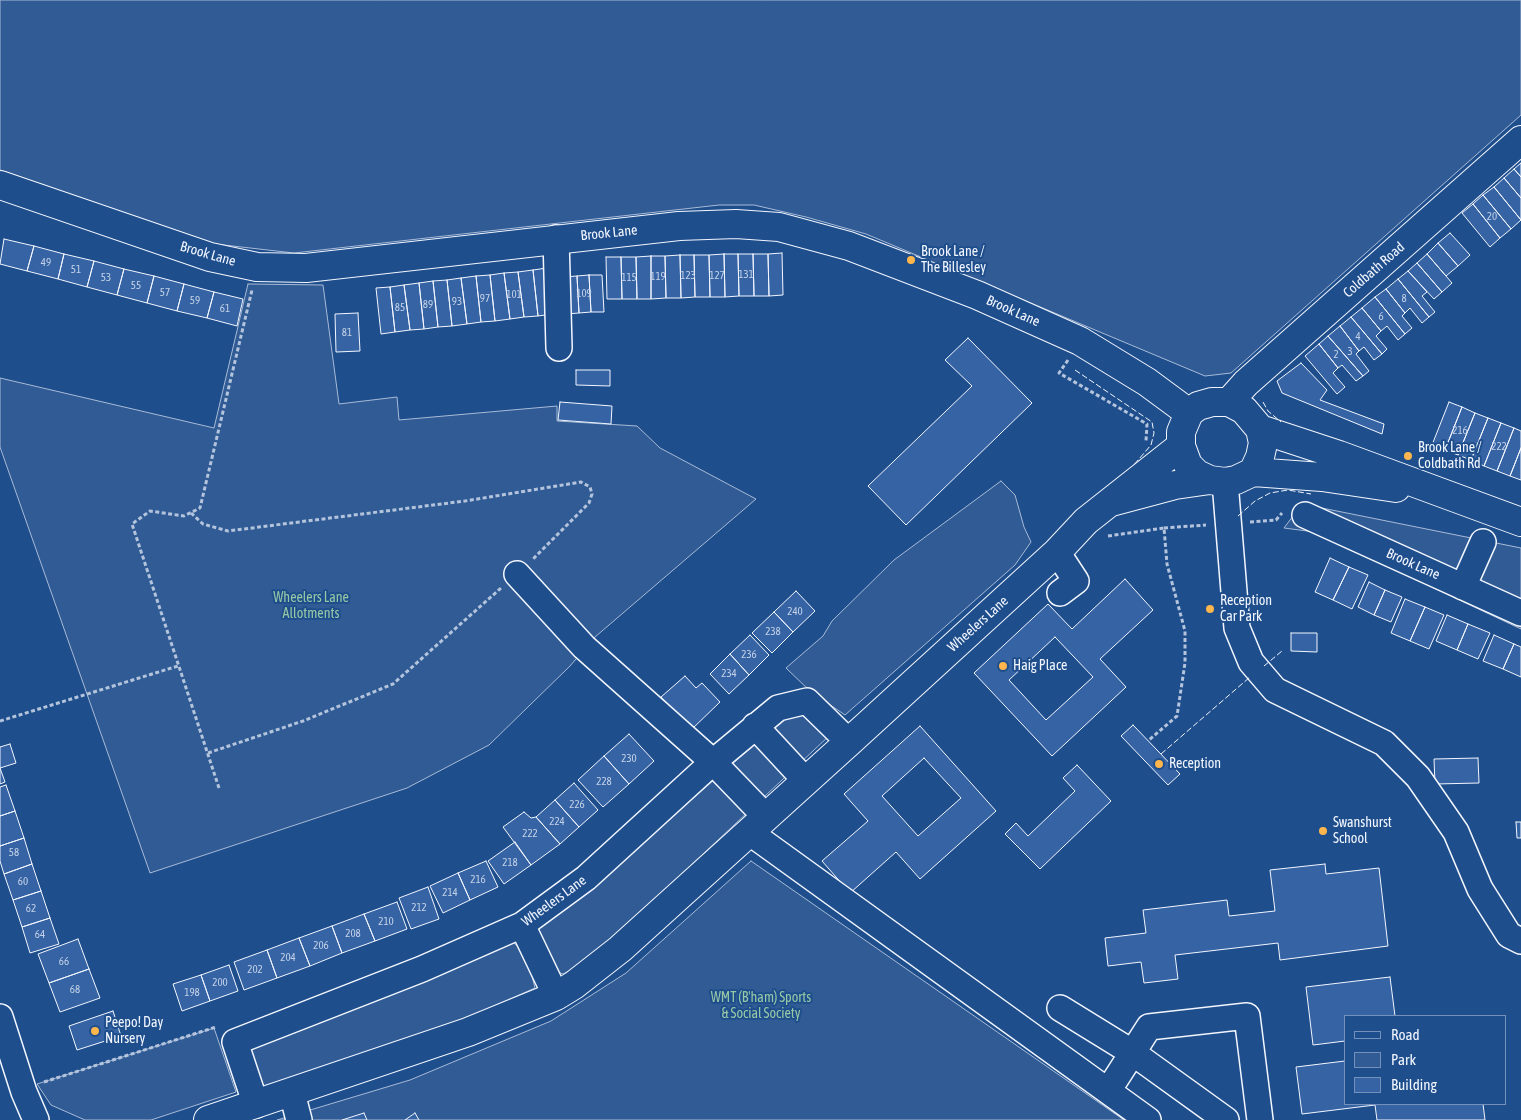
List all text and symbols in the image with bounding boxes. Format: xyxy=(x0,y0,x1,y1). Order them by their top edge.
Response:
house number: 20 xyxy=(1487,210,1497,224)
street label: Brook Lane xyxy=(580,222,638,244)
street label: Brook Lane xyxy=(178,238,238,270)
street label: Coldbath Road xyxy=(1340,239,1408,301)
place label: Brook Lane / The Billesley xyxy=(921,244,986,276)
marker: Brook Lane / The Billesley xyxy=(905,254,917,266)
house number: 49 xyxy=(41,256,51,270)
house number: 51 xyxy=(71,263,81,277)
house number: 131 xyxy=(738,268,754,282)
house number: 123 xyxy=(680,269,696,283)
house number: 127 xyxy=(709,269,725,283)
house number: 119 xyxy=(650,270,666,284)
house number: 53 xyxy=(101,271,111,285)
house number: 115 xyxy=(621,271,637,285)
house number: 55 xyxy=(131,279,141,293)
house number: 57 xyxy=(160,286,170,300)
house number: 109 xyxy=(576,287,592,301)
house number: 101 xyxy=(506,288,522,302)
house number: 97 xyxy=(480,292,490,306)
street label: Brook Lane xyxy=(984,292,1042,330)
house number: 8 xyxy=(1401,292,1407,306)
house number: 59 xyxy=(190,294,200,308)
house number: 93 xyxy=(452,295,462,309)
house number: 89 xyxy=(423,298,433,312)
house number: 85 xyxy=(395,301,405,315)
house number: 61 xyxy=(220,302,230,316)
house number: 6 xyxy=(1378,310,1384,324)
house number: 81 xyxy=(342,326,352,340)
house number: 4 xyxy=(1355,330,1361,344)
house number: 3 xyxy=(1347,345,1353,359)
house number: 2 xyxy=(1333,348,1339,362)
house number: 216 xyxy=(1452,424,1468,438)
place label: Brook Lane / Coldbath Rd xyxy=(1418,440,1482,472)
house number: 222 xyxy=(1491,440,1507,454)
marker: Brook Lane / Coldbath Rd xyxy=(1402,450,1414,462)
street label: Brook Lane xyxy=(1384,545,1442,583)
park label: Wheelers Lane Allotments xyxy=(273,590,349,622)
street label: Wheelers Lane xyxy=(944,592,1012,656)
place label: Reception Car Park xyxy=(1220,593,1272,626)
marker: Reception Car Park xyxy=(1204,603,1216,615)
house number: 240 xyxy=(787,605,803,619)
house number: 238 xyxy=(765,625,781,639)
house number: 236 xyxy=(741,648,757,662)
place label: Haig Place xyxy=(1013,658,1067,674)
marker: Haig Place xyxy=(997,660,1009,672)
house number: 234 xyxy=(721,667,737,681)
house number: 230 xyxy=(621,752,637,766)
place label: Reception xyxy=(1169,756,1221,772)
marker: Reception xyxy=(1153,758,1165,770)
house number: 228 xyxy=(596,775,612,789)
house number: 226 xyxy=(569,798,585,812)
house number: 224 xyxy=(549,815,565,829)
place label: Swanshurst School xyxy=(1333,815,1392,848)
marker: Swanshurst School xyxy=(1317,825,1329,837)
house number: 222 xyxy=(522,827,538,841)
house number: 58 xyxy=(9,846,19,860)
house number: 218 xyxy=(502,856,518,870)
street label: Wheelers Lane xyxy=(518,872,590,930)
house number: 216 xyxy=(470,873,486,887)
house number: 60 xyxy=(18,875,28,889)
house number: 214 xyxy=(442,886,458,900)
house number: 212 xyxy=(411,901,427,915)
house number: 62 xyxy=(26,902,36,916)
house number: 210 xyxy=(378,915,394,929)
house number: 208 xyxy=(345,927,361,941)
house number: 64 xyxy=(35,928,45,942)
house number: 206 xyxy=(313,939,329,953)
house number: 204 xyxy=(280,951,296,965)
house number: 66 xyxy=(59,955,69,969)
house number: 202 xyxy=(247,963,263,977)
house number: 200 xyxy=(212,976,228,990)
house number: 68 xyxy=(70,983,80,997)
house number: 198 xyxy=(184,986,200,1000)
park label: WMT (B'ham) Sports & Social Society xyxy=(711,990,811,1022)
place label: Peepo! Day Nursery xyxy=(105,1015,163,1048)
legend xyxy=(1344,1015,1506,1105)
marker: Peepo! Day Nursery xyxy=(89,1025,101,1037)
text: Road xyxy=(1391,1026,1420,1043)
text: Park xyxy=(1391,1051,1416,1068)
text: Building xyxy=(1391,1076,1437,1093)

